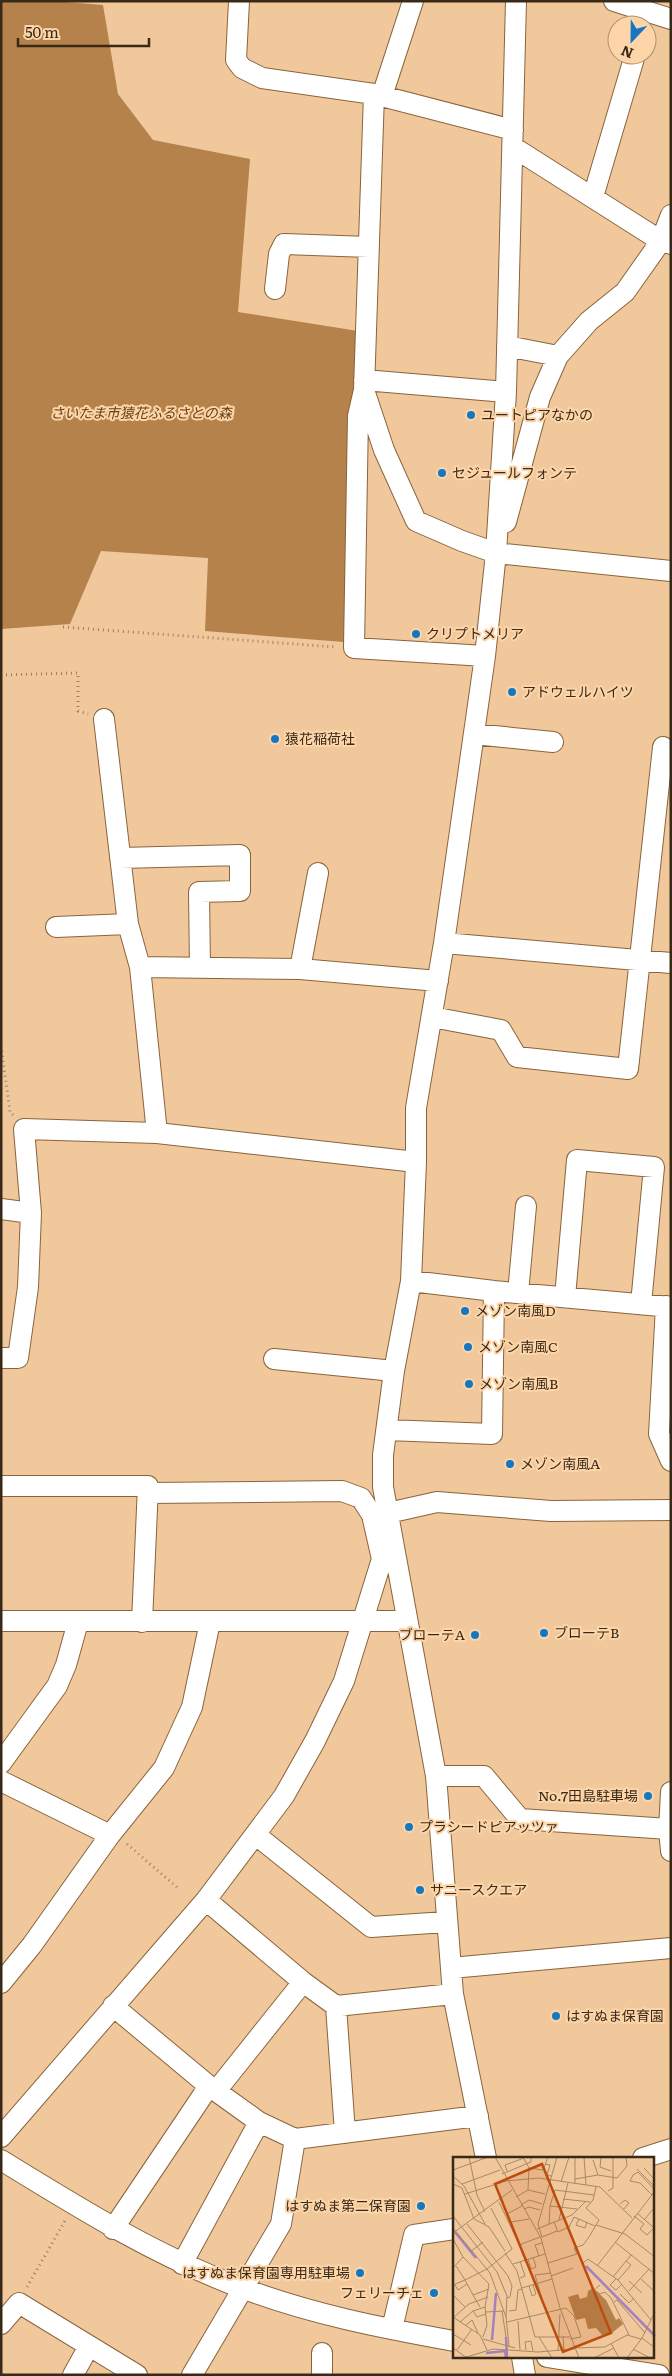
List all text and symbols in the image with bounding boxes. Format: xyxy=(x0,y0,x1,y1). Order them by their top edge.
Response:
scale bar xyxy=(18,15,149,47)
north arrow xyxy=(607,15,657,65)
text: 50 m xyxy=(25,20,59,43)
text: N xyxy=(617,41,636,64)
park label: さいたま市猿花ふるさとの森 xyxy=(50,402,234,422)
place label: ユートピアなかの xyxy=(481,404,593,424)
marker: ユートピアなかの xyxy=(465,409,477,421)
place label: セジュールフォンテ xyxy=(452,462,577,482)
marker: セジュールフォンテ xyxy=(436,467,448,479)
place label: クリプトメリア xyxy=(426,623,524,643)
marker: クリプトメリア xyxy=(410,628,422,640)
place label: アドウェルハイツ xyxy=(522,681,634,701)
marker: アドウェルハイツ xyxy=(506,686,518,698)
place label: 猿花稲荷社 xyxy=(285,728,355,748)
marker: 猿花稲荷社 xyxy=(269,733,281,745)
place label: メゾン南風D xyxy=(475,1300,556,1320)
marker: メゾン南風D xyxy=(459,1305,471,1317)
place label: メゾン南風C xyxy=(478,1336,558,1356)
marker: メゾン南風C xyxy=(462,1341,474,1353)
place label: メゾン南風B xyxy=(479,1373,558,1393)
marker: メゾン南風B xyxy=(463,1378,475,1390)
place label: メゾン南風A xyxy=(520,1453,601,1473)
marker: メゾン南風A xyxy=(504,1458,516,1470)
place label: ブローテB xyxy=(554,1622,619,1642)
place label: ブローテA xyxy=(399,1624,466,1644)
marker: ブローテB xyxy=(538,1627,550,1639)
marker: ブローテA xyxy=(469,1629,481,1641)
place label: No.7田島駐車場 xyxy=(538,1785,638,1805)
marker: No.7田島駐車場 xyxy=(642,1790,654,1802)
place label: プラシードピアッツァ xyxy=(419,1816,559,1836)
marker: プラシードピアッツァ xyxy=(403,1821,415,1833)
place label: サニースクエア xyxy=(430,1879,527,1899)
marker: サニースクエア xyxy=(414,1884,426,1896)
place label: はすぬま保育園 xyxy=(566,2005,664,2025)
marker: はすぬま保育園 xyxy=(550,2010,562,2022)
inset map xyxy=(453,2157,654,2358)
place label: はすぬま第二保育園 xyxy=(285,2195,411,2215)
marker: はすぬま第二保育園 xyxy=(415,2200,427,2212)
place label: はすぬま保育園専用駐車場 xyxy=(182,2262,350,2282)
marker: はすぬま保育園専用駐車場 xyxy=(354,2267,366,2279)
place label: フェリーチェ xyxy=(340,2282,424,2302)
marker: フェリーチェ xyxy=(428,2287,440,2299)

